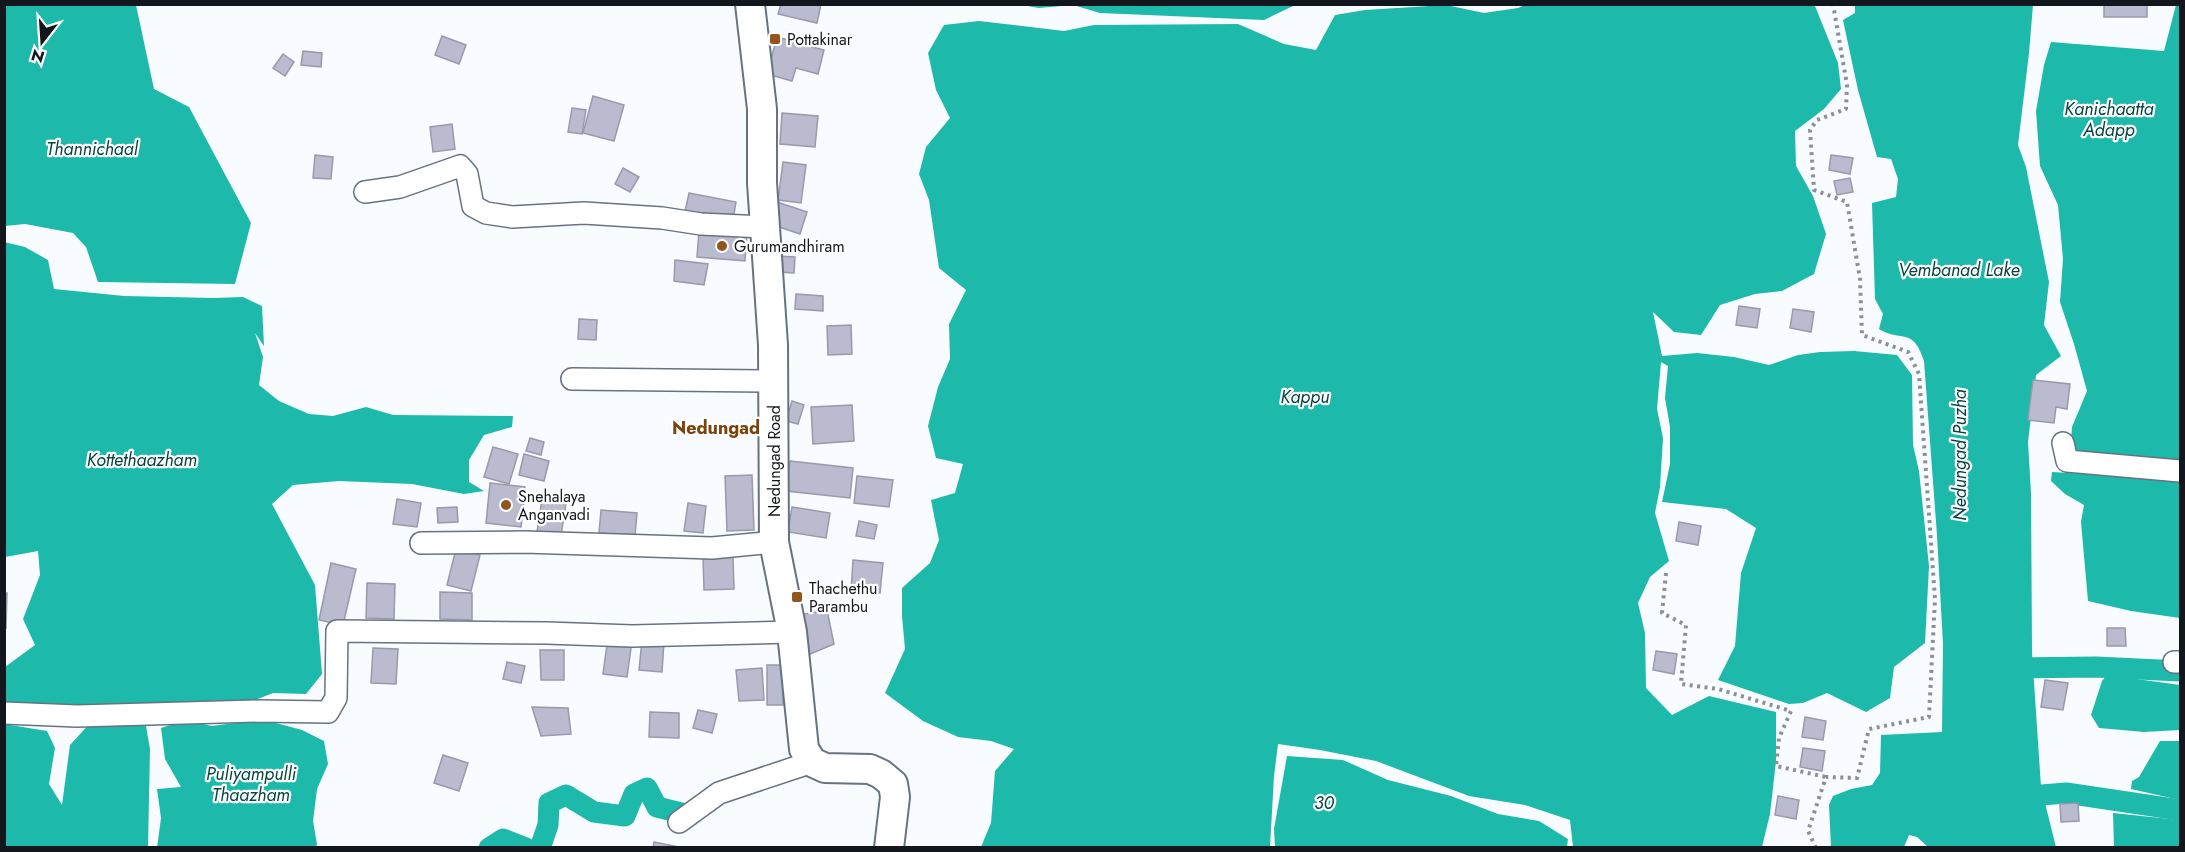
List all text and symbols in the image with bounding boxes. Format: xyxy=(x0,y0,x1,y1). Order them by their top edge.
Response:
north arrow xyxy=(12,12,72,72)
place label: Pottakinar xyxy=(787,28,853,51)
marker: Pottakinar xyxy=(768,32,782,46)
text: N xyxy=(28,43,47,69)
water label: Kanichaatta Adapp xyxy=(2064,96,2154,143)
water label: Thannichaal xyxy=(46,136,139,162)
place label: Gurumandhiram xyxy=(734,235,845,258)
marker: Gurumandhiram xyxy=(715,239,729,253)
water label: Vembanad Lake xyxy=(1898,257,2020,283)
water label: Kappu xyxy=(1281,384,1329,410)
water label: Nedungad Puzha xyxy=(1947,389,1973,521)
street label: Nedungad Road xyxy=(763,405,786,517)
district label: Nedungad xyxy=(672,415,760,441)
water label: Kottethaazham xyxy=(87,447,197,473)
place label: Snehalaya Anganvadi xyxy=(518,485,590,526)
marker: Snehalaya Anganvadi xyxy=(499,498,513,512)
place label: Thachethu Parambu xyxy=(809,577,877,618)
marker: Thachethu Parambu xyxy=(790,590,804,604)
water label: Puliyampulli Thaazham xyxy=(206,761,296,808)
water label: 30 xyxy=(1314,790,1335,816)

